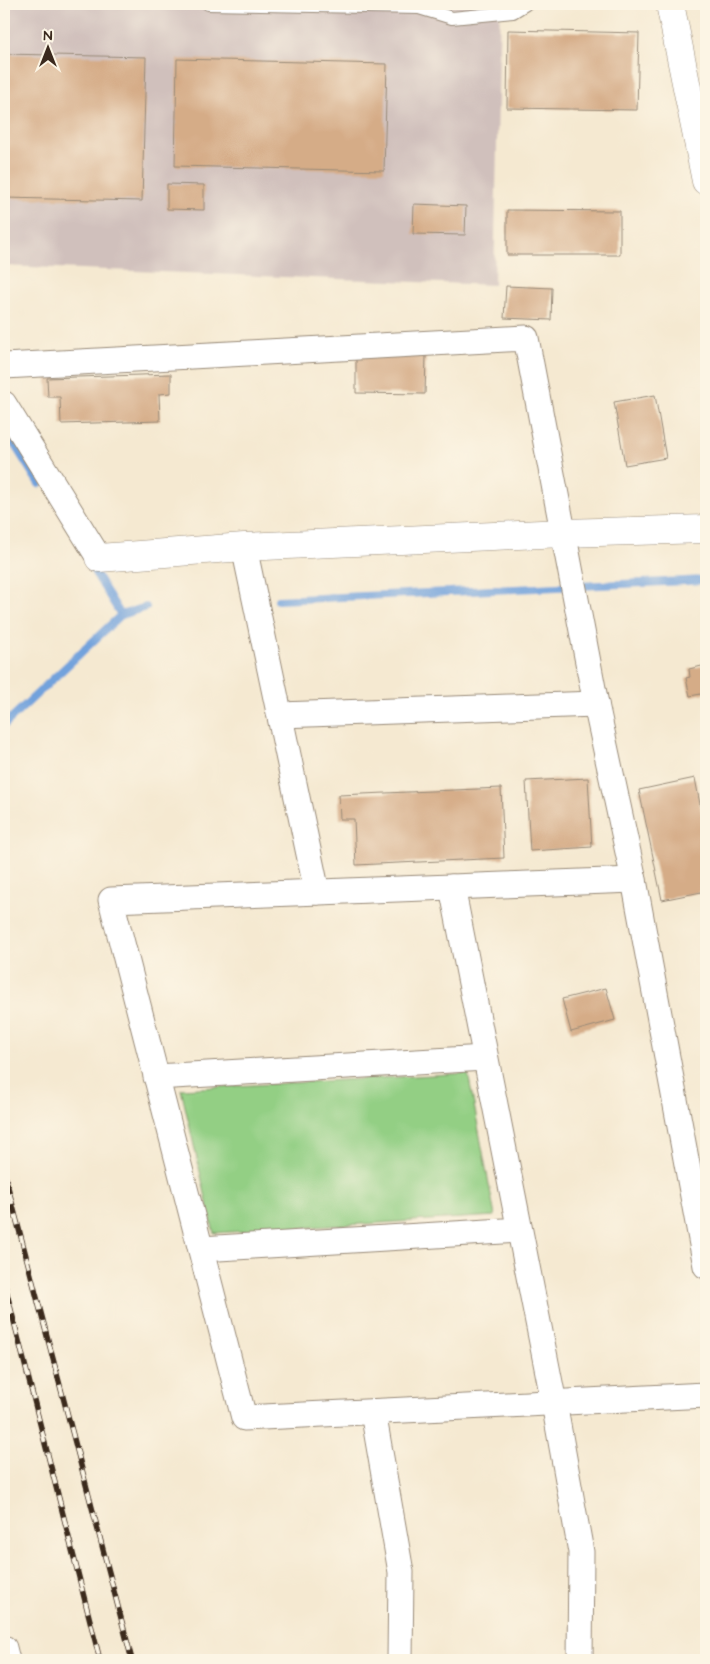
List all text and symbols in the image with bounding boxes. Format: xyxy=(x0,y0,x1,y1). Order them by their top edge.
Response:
north arrow xyxy=(22,22,72,72)
text: N xyxy=(44,26,53,46)

